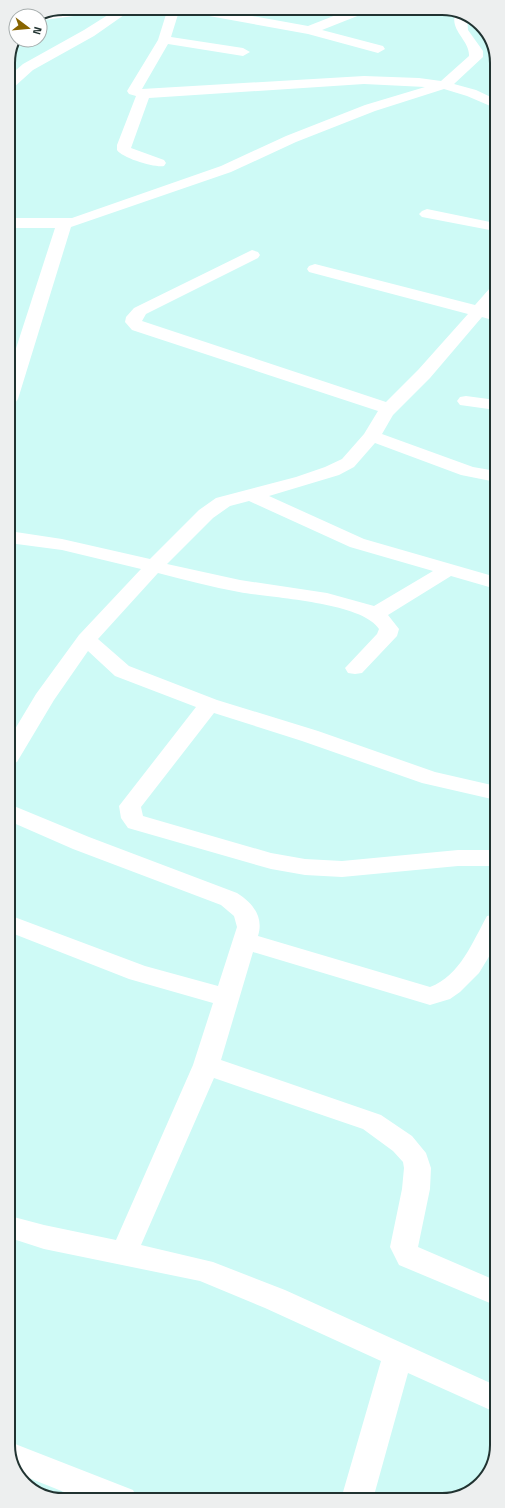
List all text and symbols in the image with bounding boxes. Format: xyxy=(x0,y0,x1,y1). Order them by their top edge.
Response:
north arrow xyxy=(8,8,48,48)
text: N xyxy=(29,25,46,37)

